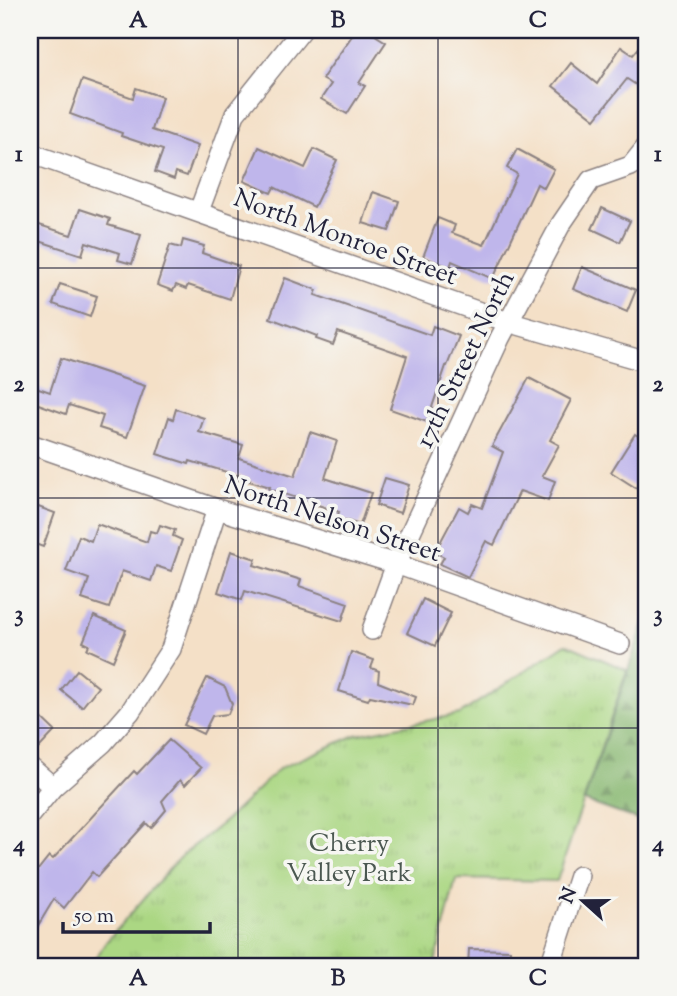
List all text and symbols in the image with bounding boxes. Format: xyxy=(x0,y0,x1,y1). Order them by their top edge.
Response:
text: A xyxy=(129,5,148,38)
text: B xyxy=(331,5,346,38)
text: C xyxy=(529,5,547,38)
text: 1 xyxy=(15,139,23,172)
text: 1 xyxy=(654,139,662,172)
street label: North Monroe Street xyxy=(228,181,462,296)
street label: 17th Street North xyxy=(407,265,525,455)
text: 2 xyxy=(14,369,25,402)
text: 2 xyxy=(653,369,664,402)
street label: North Nelson Street xyxy=(219,468,446,573)
text: 3 xyxy=(14,599,24,632)
text: 3 xyxy=(653,599,663,632)
park label: Cherry Valley Park xyxy=(286,826,412,893)
text: 4 xyxy=(12,829,25,862)
text: 4 xyxy=(651,829,664,862)
north arrow xyxy=(548,866,618,936)
text: N xyxy=(554,884,585,908)
scale bar xyxy=(63,891,210,935)
text: 50 m xyxy=(73,902,114,932)
text: A xyxy=(129,963,148,996)
text: B xyxy=(331,963,346,996)
text: C xyxy=(529,963,547,996)

